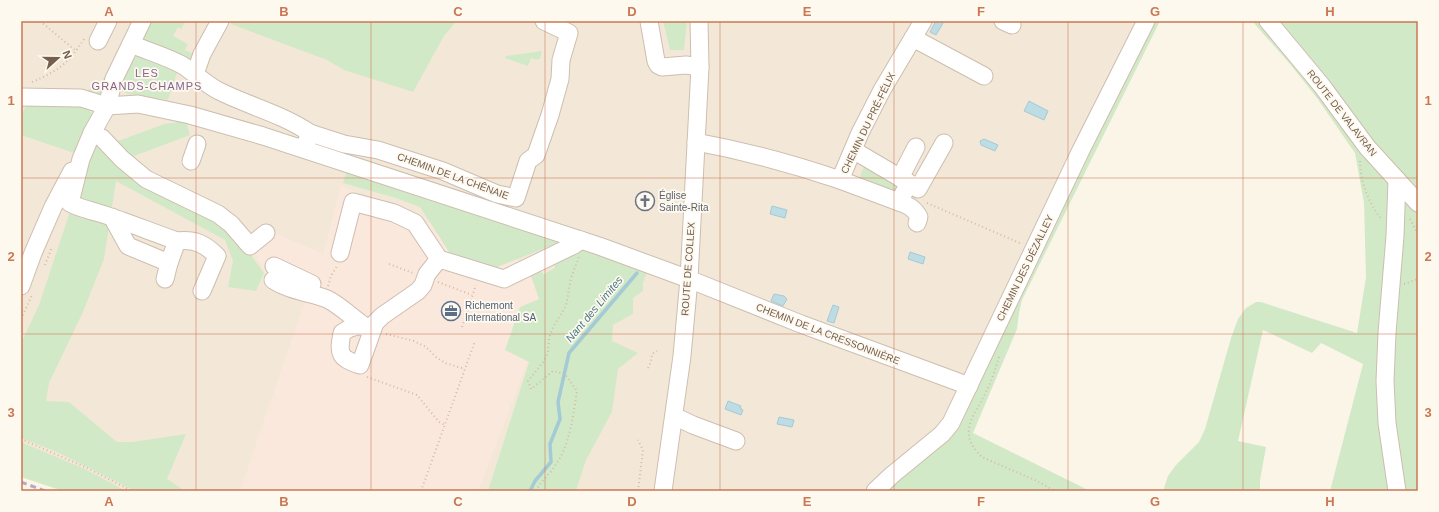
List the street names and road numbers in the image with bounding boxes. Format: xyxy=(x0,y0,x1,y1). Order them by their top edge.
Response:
street label: ROUTE DE VALAVRAN xyxy=(1305,68,1379,158)
street label: CHEMIN DU PRÉ-FÉLIX xyxy=(838,70,897,175)
street label: CHEMIN DE LA CHÊNAIE xyxy=(396,150,511,201)
street label: CHEMIN DES DÉZALLEY xyxy=(994,212,1056,323)
street label: ROUTE DE COLLEX xyxy=(679,221,697,316)
street label: CHEMIN DE LA CRESSONNIÈRE xyxy=(754,300,902,367)

